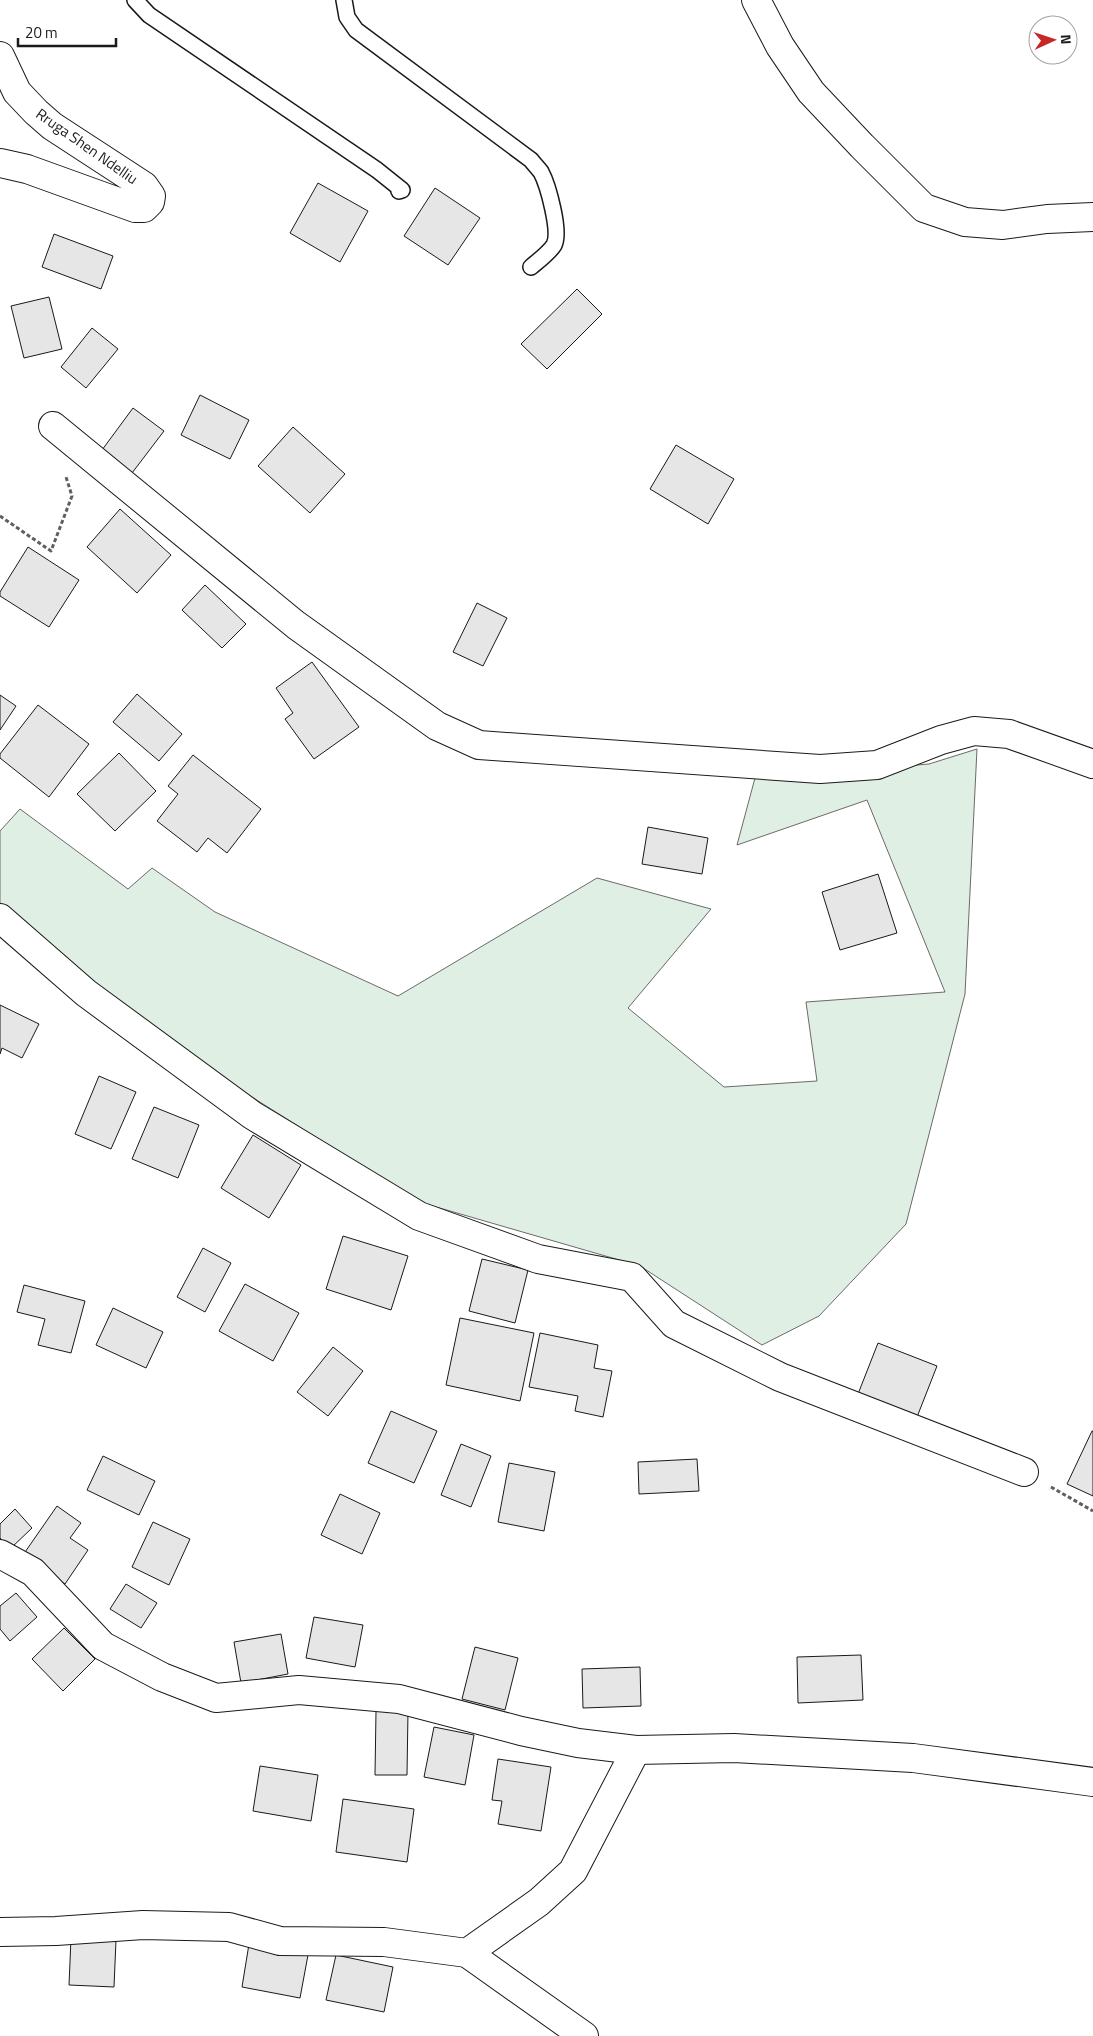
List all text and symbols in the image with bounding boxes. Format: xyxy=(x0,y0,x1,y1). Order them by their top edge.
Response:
scale bar xyxy=(18,15,115,47)
north arrow xyxy=(1028,15,1078,65)
text: 20 m xyxy=(25,21,58,44)
text: N xyxy=(1056,34,1077,45)
street label: Rruga Shen Ndelliu xyxy=(31,102,143,190)

